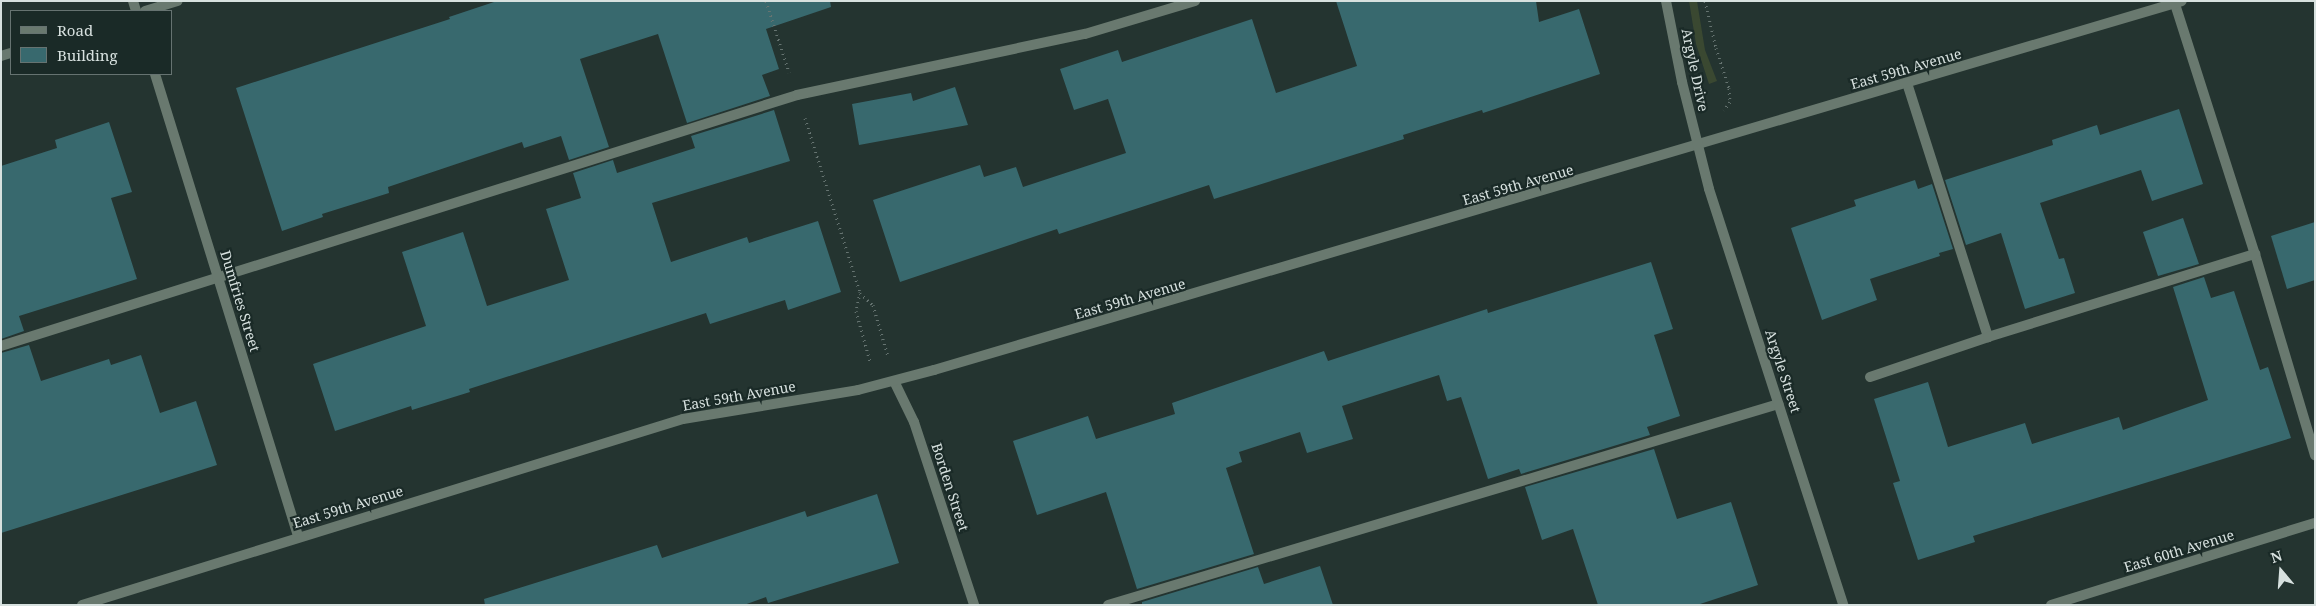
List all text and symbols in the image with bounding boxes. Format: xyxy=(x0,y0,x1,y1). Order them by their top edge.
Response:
legend xyxy=(10,10,172,75)
text: Road xyxy=(57,20,93,40)
street label: Argyle Drive xyxy=(1678,27,1712,113)
text: Building xyxy=(57,45,118,65)
street label: East 59th Avenue xyxy=(1849,45,1963,93)
street label: East 59th Avenue xyxy=(1461,161,1575,209)
street label: Dumfries Street xyxy=(217,248,263,354)
street label: East 59th Avenue xyxy=(1073,275,1187,323)
street label: Argyle Street xyxy=(1762,327,1804,415)
street label: East 59th Avenue xyxy=(681,378,797,414)
street label: Borden Street xyxy=(928,441,972,533)
street label: East 59th Avenue xyxy=(291,482,405,532)
street label: East 60th Avenue xyxy=(2122,526,2236,576)
north arrow xyxy=(2256,546,2306,596)
text: N xyxy=(2268,546,2284,567)

